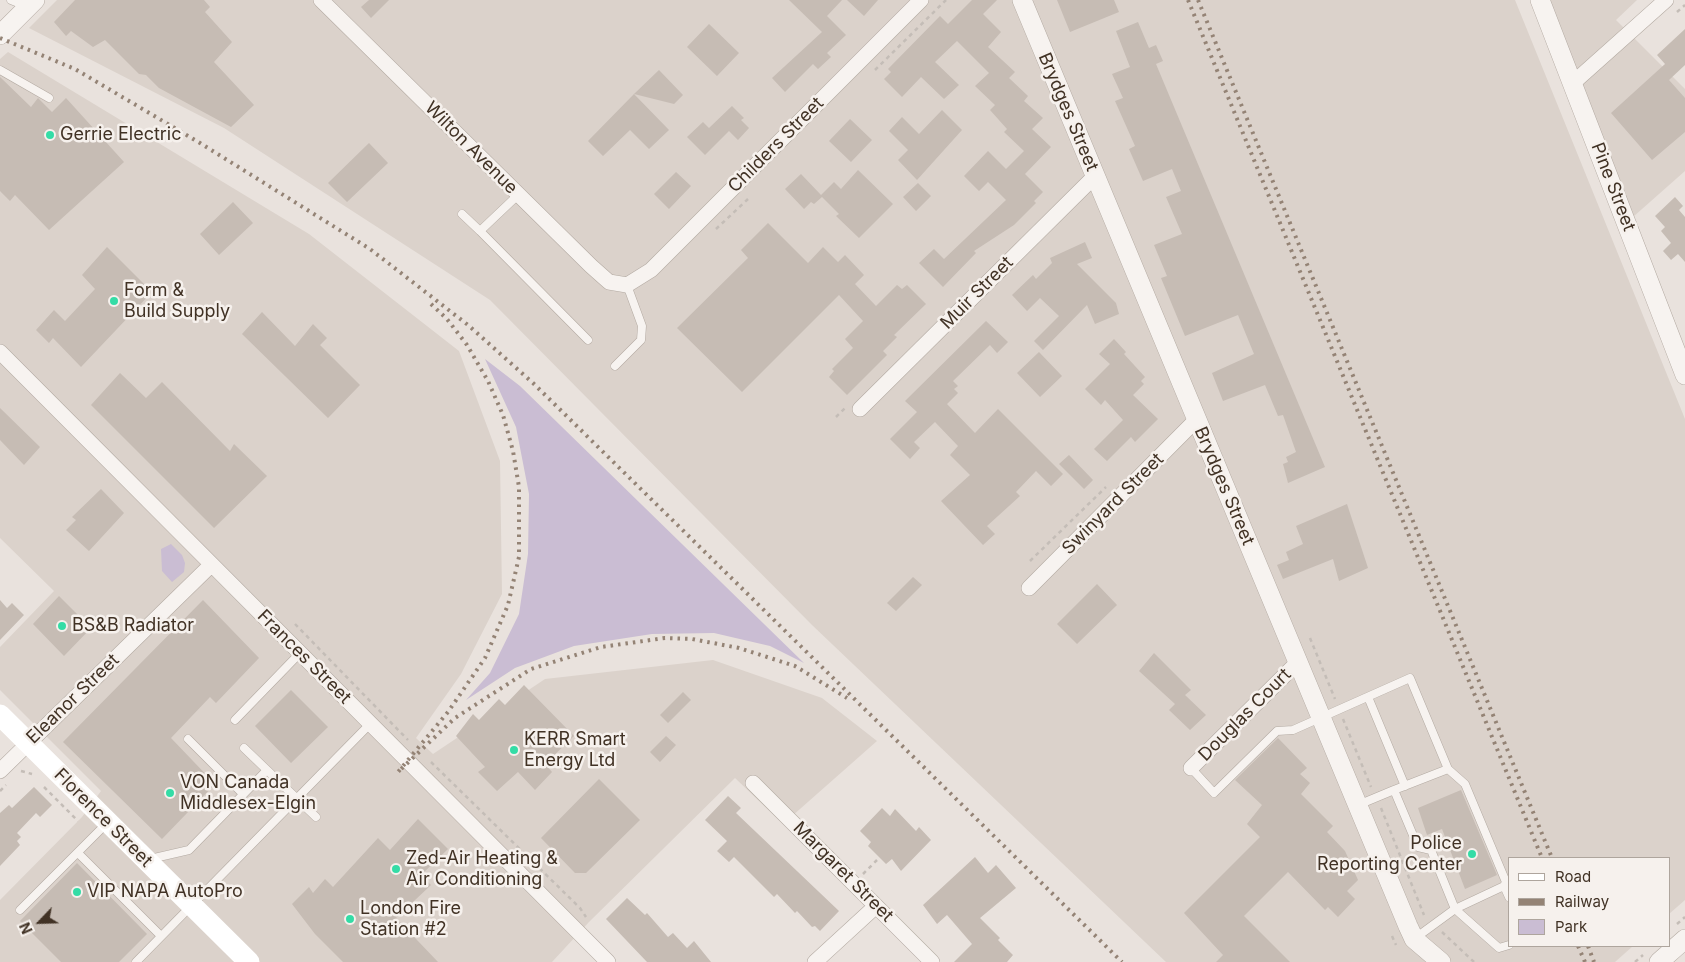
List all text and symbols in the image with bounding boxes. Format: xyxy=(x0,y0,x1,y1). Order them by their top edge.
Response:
street label: Brydges Street xyxy=(1033,50,1103,174)
street label: Childers Street xyxy=(724,93,828,197)
street label: Wilton Avenue xyxy=(420,97,522,199)
place label: Gerrie Electric xyxy=(60,124,182,146)
marker: Gerrie Electric xyxy=(44,129,56,141)
street label: Pine Street xyxy=(1586,140,1640,234)
street label: Muir Street xyxy=(936,252,1018,334)
place label: Form & Build Supply xyxy=(124,280,230,322)
marker: Form & Build Supply xyxy=(108,295,120,307)
street label: Brydges Street xyxy=(1189,424,1259,548)
street label: Swinyard Street xyxy=(1058,449,1168,559)
street label: Frances Street xyxy=(253,606,355,708)
place label: BS&B Radiator xyxy=(72,615,194,637)
marker: BS&B Radiator xyxy=(56,620,68,632)
street label: Eleanor Street xyxy=(22,650,124,748)
street label: Douglas Court xyxy=(1194,664,1296,766)
place label: KERR Smart Energy Ltd xyxy=(524,729,626,772)
marker: KERR Smart Energy Ltd xyxy=(508,744,520,756)
street label: Florence Street xyxy=(49,764,157,872)
place label: VON Canada Middlesex-Elgin xyxy=(180,772,316,814)
marker: VON Canada Middlesex-Elgin xyxy=(164,787,176,799)
street label: Margaret Street xyxy=(788,817,898,927)
place label: Police Reporting Center xyxy=(1317,833,1462,876)
place label: Zed-Air Heating & Air Conditioning xyxy=(406,848,558,891)
marker: Police Reporting Center xyxy=(1466,848,1478,860)
legend xyxy=(1508,857,1670,947)
marker: Zed-Air Heating & Air Conditioning xyxy=(390,863,402,875)
text: Road xyxy=(1555,867,1591,886)
place label: VIP NAPA AutoPro xyxy=(87,881,243,903)
marker: VIP NAPA AutoPro xyxy=(71,886,83,898)
text: Railway xyxy=(1555,892,1609,911)
north arrow xyxy=(15,897,65,947)
place label: London Fire Station #2 xyxy=(360,898,461,941)
marker: London Fire Station #2 xyxy=(344,913,356,925)
text: Park xyxy=(1555,917,1587,936)
text: N xyxy=(16,920,36,937)

